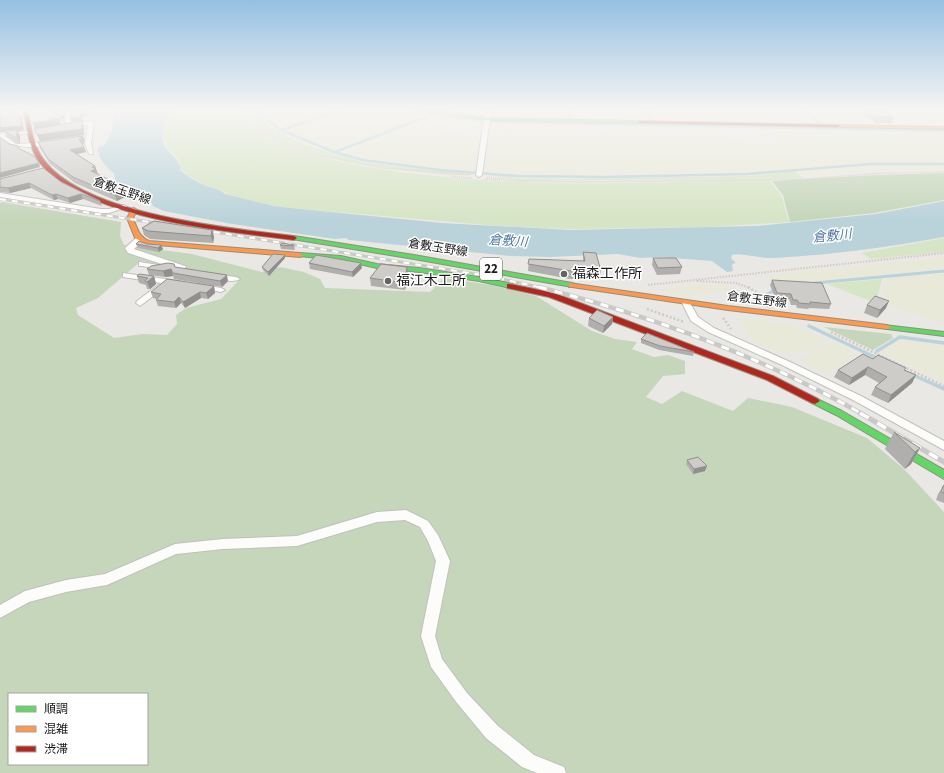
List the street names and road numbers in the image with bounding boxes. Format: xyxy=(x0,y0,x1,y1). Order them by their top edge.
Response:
street label: 倉敷玉野線 xyxy=(91,173,153,209)
street label: 倉敷玉野線 xyxy=(407,235,469,261)
road number: 22 xyxy=(480,258,502,280)
street label: 倉敷玉野線 xyxy=(726,288,788,312)

